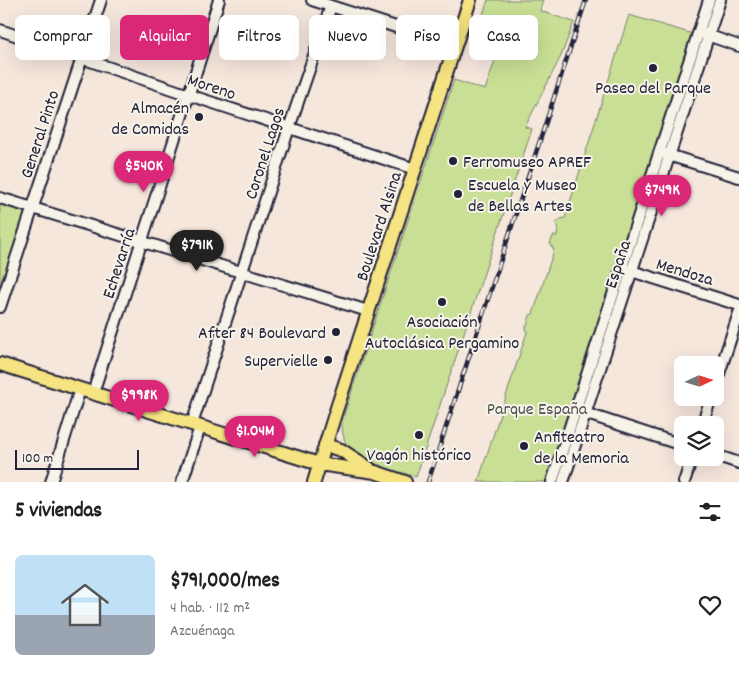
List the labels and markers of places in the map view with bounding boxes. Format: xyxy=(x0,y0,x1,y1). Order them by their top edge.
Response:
marker: Paseo del Parque xyxy=(647,62,659,74)
place label: Paseo del Parque xyxy=(595,77,711,102)
place label: Almacén de Comidas xyxy=(111,97,189,143)
marker: Almacén de Comidas xyxy=(193,111,205,123)
pin: $540K xyxy=(109,150,179,193)
place label: Ferromuseo APREF xyxy=(463,151,591,176)
marker: Ferromuseo APREF xyxy=(447,155,459,167)
place label: Escuela y Museo de Bellas Artes xyxy=(468,174,577,220)
pin: $749K xyxy=(627,174,697,217)
marker: Escuela y Museo de Bellas Artes xyxy=(452,188,464,200)
pin: $791K xyxy=(162,230,232,272)
marker: Asociación Autoclásica Pergamino xyxy=(436,296,448,308)
place label: Asociación Autoclásica Pergamino xyxy=(365,311,519,357)
place label: After 84 Boulevard xyxy=(198,322,326,347)
marker: After 84 Boulevard xyxy=(330,326,342,338)
place label: Supervielle xyxy=(244,350,318,375)
marker: Supervielle xyxy=(322,354,334,366)
pin: $998K xyxy=(104,380,174,422)
pin: $1.04M xyxy=(214,416,296,458)
place label: Anfiteatro de la Memoria xyxy=(534,426,629,472)
marker: Vagón histórico xyxy=(413,429,425,441)
marker: Anfiteatro de la Memoria xyxy=(518,440,530,452)
place label: Vagón histórico xyxy=(367,444,471,469)

